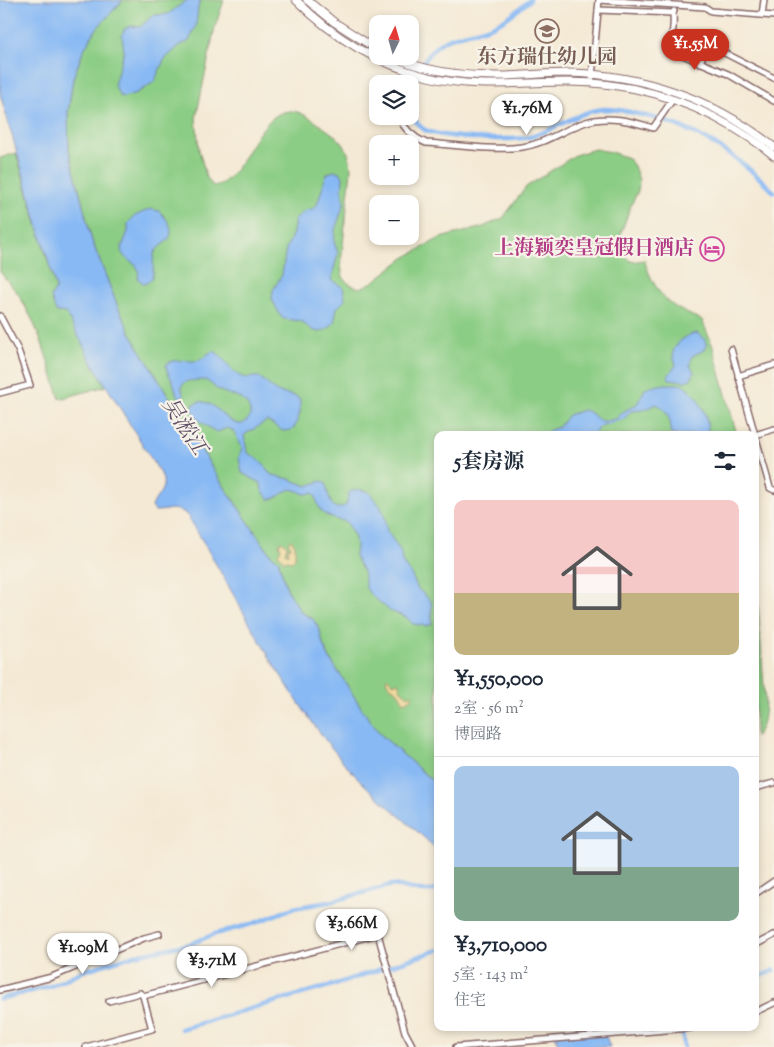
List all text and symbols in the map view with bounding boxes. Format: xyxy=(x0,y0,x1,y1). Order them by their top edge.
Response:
north arrow xyxy=(369,15,419,65)
map controls xyxy=(369,15,419,245)
school or university icon: 东方瑞仕幼儿园 xyxy=(534,18,560,44)
pin: ¥1.55M xyxy=(654,28,736,71)
text: ¥1.55M xyxy=(672,33,718,56)
place label: 东方瑞仕幼儿园 xyxy=(477,44,617,73)
button: layers xyxy=(369,75,419,125)
pin: ¥1.76M xyxy=(486,94,568,136)
text: ¥1.76M xyxy=(502,98,552,121)
button: + xyxy=(369,135,419,185)
button: − xyxy=(369,195,419,245)
place label: 上海颖奕皇冠假日酒店 xyxy=(494,235,694,264)
hotel icon: 上海颖奕皇冠假日酒店 xyxy=(699,236,725,262)
water label: 吴淞江 xyxy=(153,392,214,464)
icon: filters xyxy=(711,447,739,475)
text: 5套房源 xyxy=(454,448,524,478)
icon: home xyxy=(552,533,642,623)
text: ¥1,550,000 xyxy=(454,665,543,695)
text: 2室 · 56 m² xyxy=(454,698,524,721)
text: 博园路 xyxy=(454,724,502,747)
icon: home xyxy=(552,798,642,888)
pin: ¥3.66M xyxy=(311,908,393,951)
text: ¥3.66M xyxy=(326,913,378,936)
text: ¥3,710,000 xyxy=(454,931,547,961)
pin: ¥1.09M xyxy=(42,932,124,975)
text: ¥1.09M xyxy=(58,937,108,960)
pin: ¥3.71M xyxy=(171,946,253,988)
text: ¥3.71M xyxy=(188,950,236,973)
text: 5室 · 143 m² xyxy=(454,964,528,987)
text: 住宅 xyxy=(454,990,486,1013)

